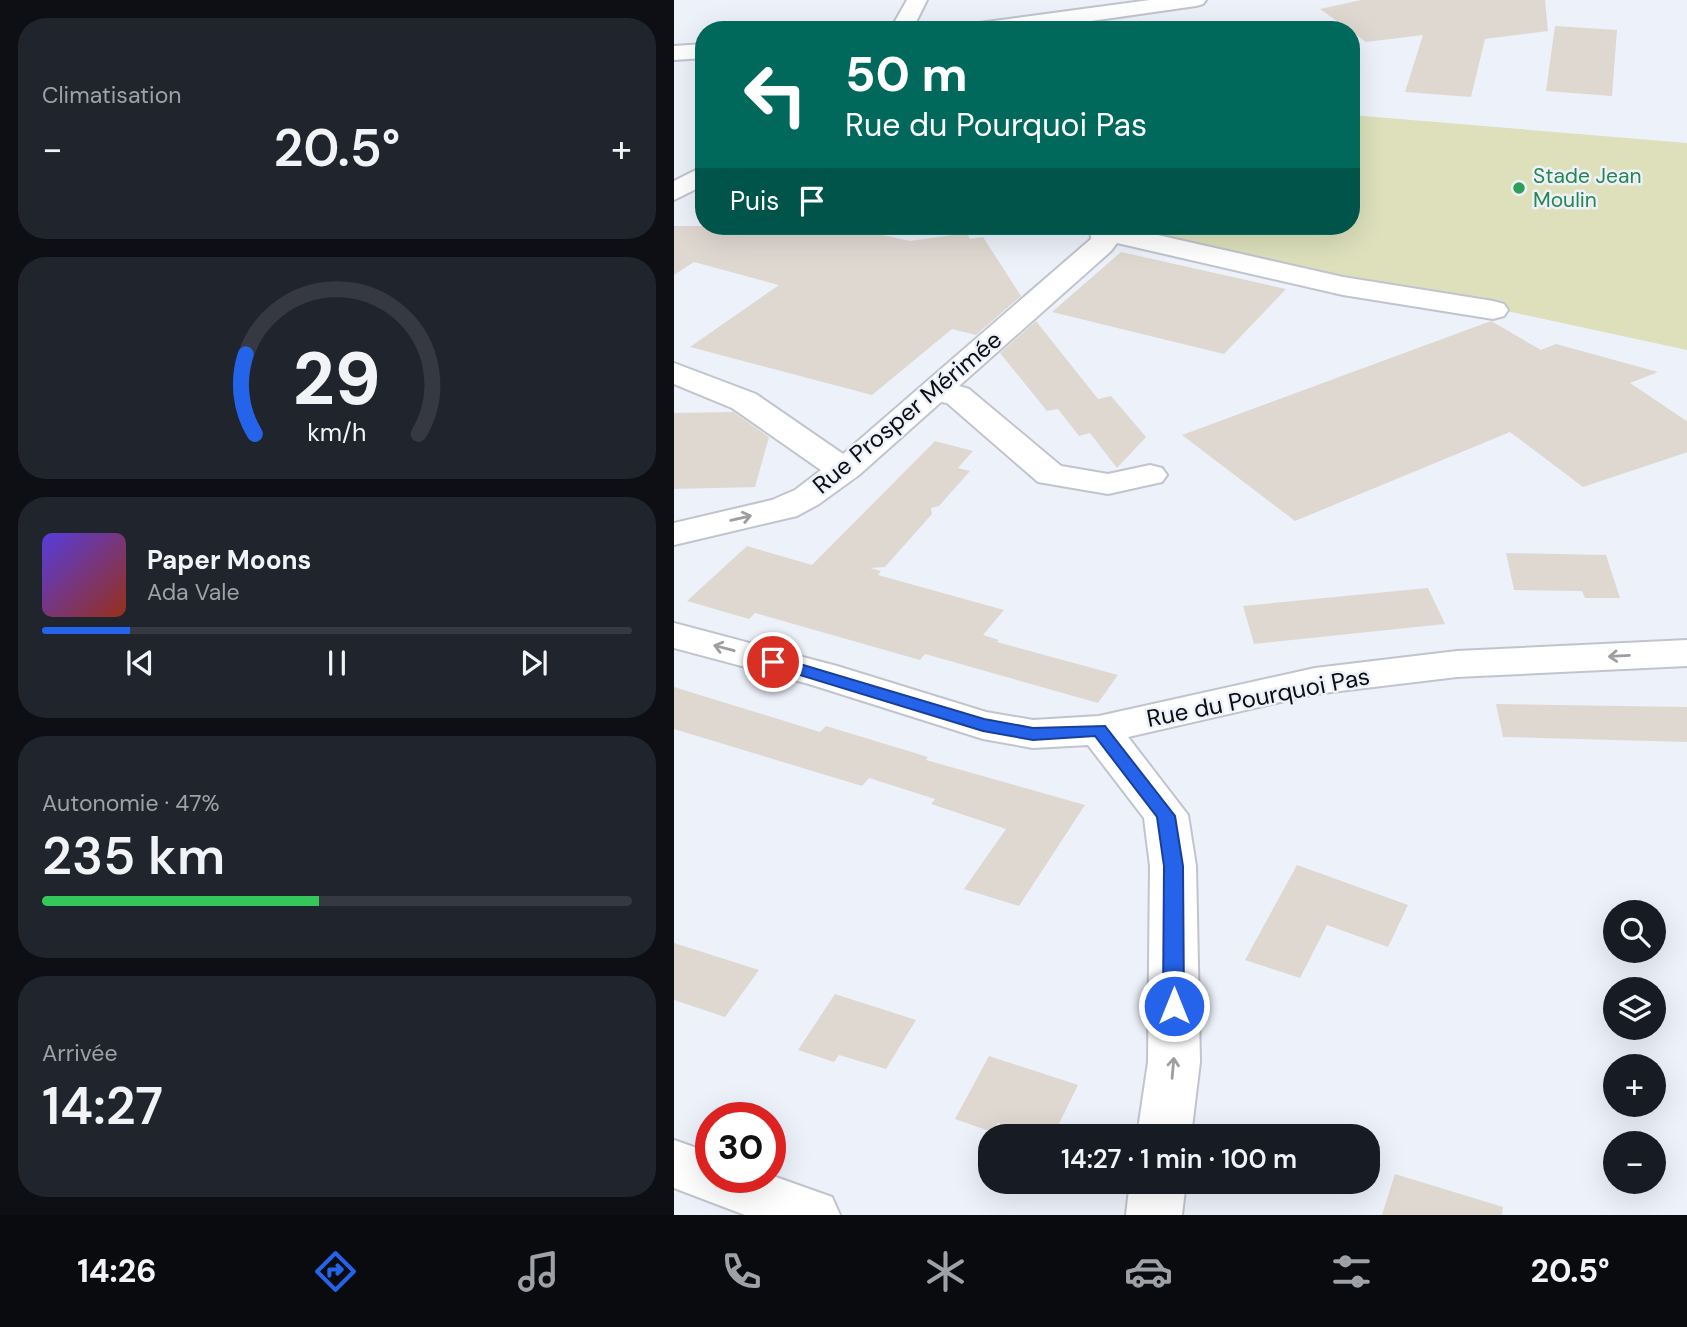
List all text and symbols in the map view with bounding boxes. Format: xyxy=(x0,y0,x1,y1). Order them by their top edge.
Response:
text: 50 m xyxy=(845,42,968,106)
icon: left xyxy=(730,49,821,140)
text: Climatisation xyxy=(42,80,181,110)
text: Rue du Pourquoi Pas xyxy=(845,104,1147,146)
text: 20.5° xyxy=(274,114,400,182)
text: − xyxy=(42,124,63,174)
text: + xyxy=(611,124,632,174)
place label: Stade Jean Moulin xyxy=(1533,162,1641,214)
marker: Stade Jean Moulin xyxy=(1511,180,1527,196)
icon: arrive xyxy=(793,182,831,220)
text: Puis xyxy=(730,184,779,218)
street label: Rue Prosper Mérimée xyxy=(806,324,1008,500)
text: 29 xyxy=(293,333,381,428)
text: km/h xyxy=(307,416,367,449)
one-way arrow xyxy=(729,511,751,524)
text: Paper Moons xyxy=(147,543,311,577)
text: Ada Vale xyxy=(147,577,240,607)
pin xyxy=(743,632,803,692)
one-way arrow xyxy=(714,641,736,654)
icon: arrive xyxy=(754,643,792,681)
icon: previous xyxy=(121,644,159,682)
icon: pause xyxy=(318,644,356,682)
icon: next xyxy=(515,644,553,682)
one-way arrow xyxy=(1608,650,1631,663)
street label: Rue du Pourquoi Pas xyxy=(1144,660,1372,734)
text: Autonomie · 47% xyxy=(42,788,220,818)
text: 235 km xyxy=(42,822,225,890)
map controls xyxy=(1603,900,1666,1194)
button: search xyxy=(1603,900,1666,963)
position arrow xyxy=(1137,969,1211,1043)
button: layers xyxy=(1603,977,1666,1040)
text: Arrivée xyxy=(42,1038,118,1068)
button: + xyxy=(1603,1054,1666,1117)
one-way arrow xyxy=(1166,1057,1179,1080)
text: 14:27 xyxy=(42,1072,163,1140)
speed limit sign: 30 xyxy=(695,1102,786,1193)
button: − xyxy=(1603,1131,1666,1194)
text: 14:27 · 1 min · 100 m xyxy=(1061,1142,1297,1176)
icon: directions xyxy=(311,1247,360,1296)
icon: music xyxy=(514,1247,563,1296)
icon: phone xyxy=(717,1247,766,1296)
icon: climate xyxy=(921,1247,970,1296)
icon: car xyxy=(1124,1247,1173,1296)
icon: filters xyxy=(1327,1247,1376,1296)
text: 14:26 xyxy=(77,1250,156,1292)
text: 20.5° xyxy=(1531,1250,1610,1292)

